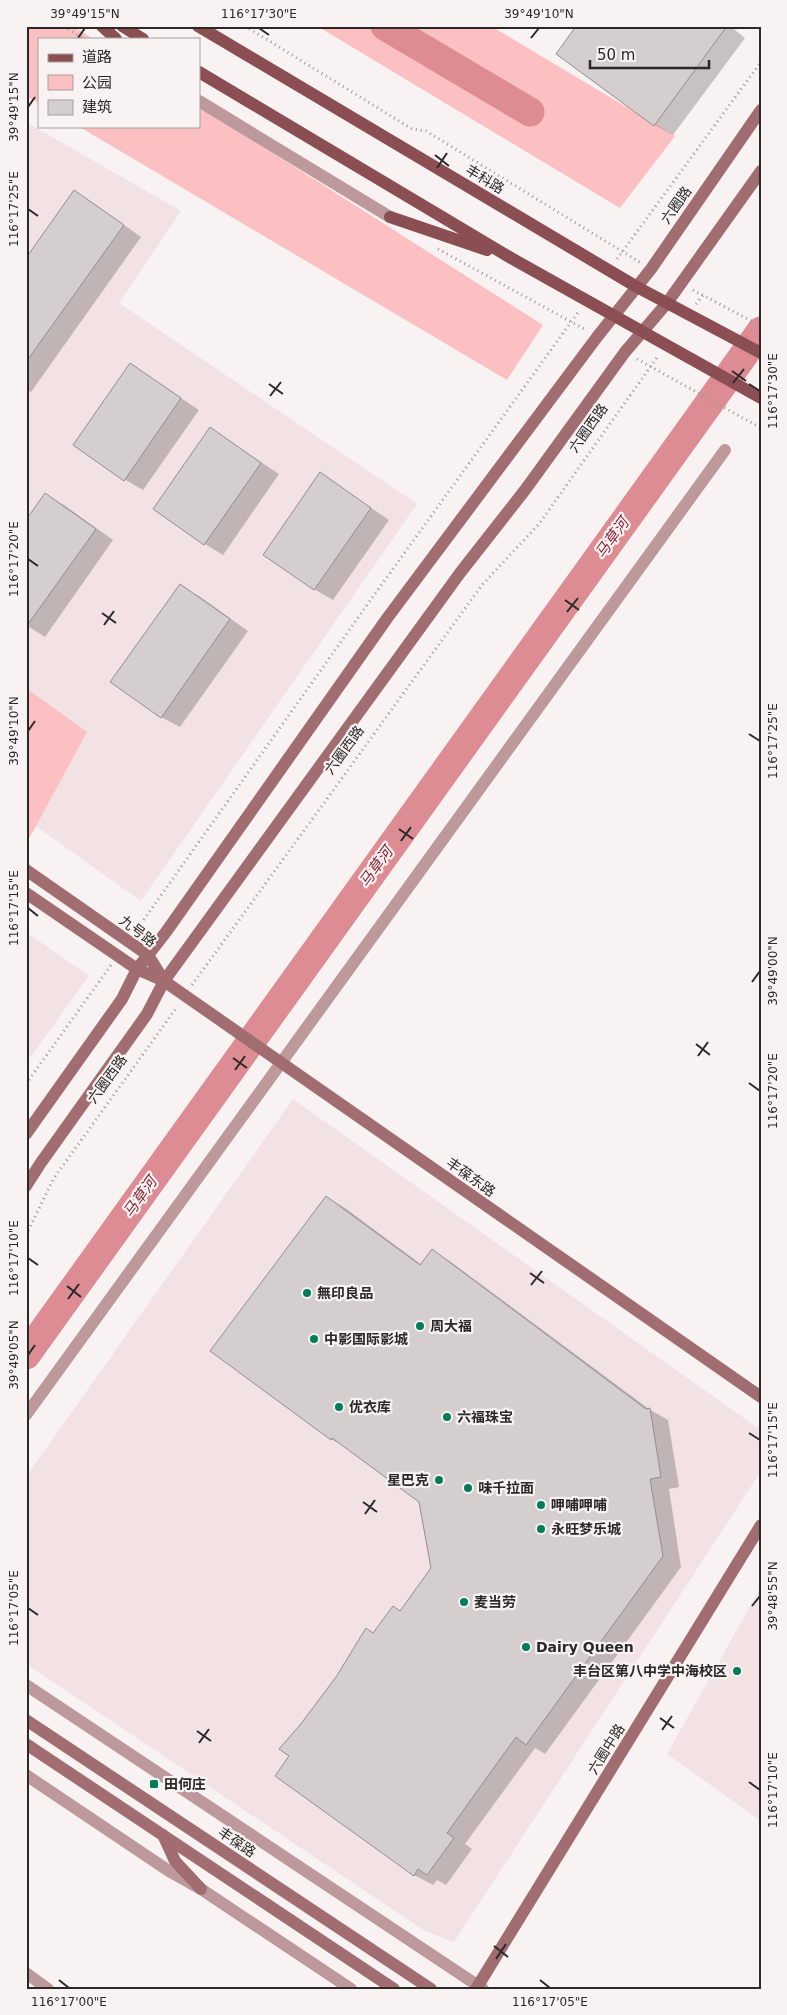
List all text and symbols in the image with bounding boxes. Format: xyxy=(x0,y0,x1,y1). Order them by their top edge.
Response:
text: 39°49'15"N xyxy=(50,7,120,21)
text: 116°17'30"E xyxy=(221,7,297,21)
text: 39°49'10"N xyxy=(504,7,574,21)
legend xyxy=(38,38,200,128)
scale bar xyxy=(590,38,708,70)
text: 50 m xyxy=(597,46,635,64)
text: 道路 xyxy=(82,48,112,66)
text: 39°49'15"N xyxy=(7,72,21,142)
text: 公园 xyxy=(82,74,112,92)
text: 建筑 xyxy=(82,98,112,116)
street label: 丰科路 xyxy=(463,161,507,197)
text: 116°17'25"E xyxy=(7,171,21,247)
street label: 六圈路 xyxy=(657,183,695,227)
text: 116°17'30"E xyxy=(766,353,780,429)
street label: 六圈西路 xyxy=(565,400,611,456)
water label: 马草河 xyxy=(591,512,634,561)
text: 116°17'20"E xyxy=(7,521,21,597)
text: 39°49'10"N xyxy=(7,696,21,766)
text: 116°17'25"E xyxy=(766,703,780,779)
street label: 六圈西路 xyxy=(321,723,367,777)
water label: 马草河 xyxy=(355,841,398,890)
text: 116°17'15"E xyxy=(7,870,21,946)
street label: 九号路 xyxy=(116,912,160,950)
text: 39°49'00"N xyxy=(766,936,780,1006)
street label: 六圈西路 xyxy=(84,1052,130,1106)
text: 116°17'20"E xyxy=(766,1053,780,1129)
street label: 丰葆东路 xyxy=(443,1154,499,1200)
water label: 马草河 xyxy=(119,1171,162,1220)
text: 116°17'10"E xyxy=(7,1220,21,1296)
place label: 無印良品 xyxy=(317,1285,373,1301)
marker: 無印良品 xyxy=(301,1287,313,1299)
place label: 周大福 xyxy=(430,1318,472,1334)
text: 39°49'05"N xyxy=(7,1320,21,1390)
marker: 周大福 xyxy=(414,1320,426,1332)
place label: 中影国际影城 xyxy=(324,1331,408,1347)
marker: 中影国际影城 xyxy=(308,1333,320,1345)
place label: 优衣库 xyxy=(349,1399,391,1415)
marker: 优衣库 xyxy=(333,1401,345,1413)
text: 116°17'15"E xyxy=(766,1402,780,1478)
place label: 六福珠宝 xyxy=(457,1409,513,1425)
marker: 六福珠宝 xyxy=(441,1411,453,1423)
place label: 星巴克 xyxy=(387,1472,429,1488)
marker: 星巴克 xyxy=(433,1474,445,1486)
place label: 味千拉面 xyxy=(478,1480,534,1496)
marker: 味千拉面 xyxy=(462,1482,474,1494)
place label: 呷哺呷哺 xyxy=(551,1497,607,1513)
marker: 呷哺呷哺 xyxy=(535,1499,547,1511)
place label: 永旺梦乐城 xyxy=(551,1521,621,1537)
marker: 永旺梦乐城 xyxy=(535,1523,547,1535)
text: 39°48'55"N xyxy=(766,1561,780,1631)
text: 116°17'05"E xyxy=(7,1570,21,1646)
place label: 麦当劳 xyxy=(474,1594,516,1610)
marker: 麦当劳 xyxy=(458,1596,470,1608)
place label: Dairy Queen xyxy=(536,1639,634,1655)
marker: Dairy Queen xyxy=(520,1641,532,1653)
place label: 丰台区第八中学中海校区 xyxy=(573,1663,727,1679)
marker: 丰台区第八中学中海校区 xyxy=(731,1665,743,1677)
street label: 六圈中路 xyxy=(584,1721,628,1777)
text: 116°17'10"E xyxy=(766,1752,780,1828)
place label: 田何庄 xyxy=(164,1776,206,1792)
marker: 田何庄 xyxy=(148,1778,160,1790)
street label: 丰葆路 xyxy=(215,1824,259,1860)
text: 116°17'00"E xyxy=(31,1995,107,2009)
text: 116°17'05"E xyxy=(512,1995,588,2009)

